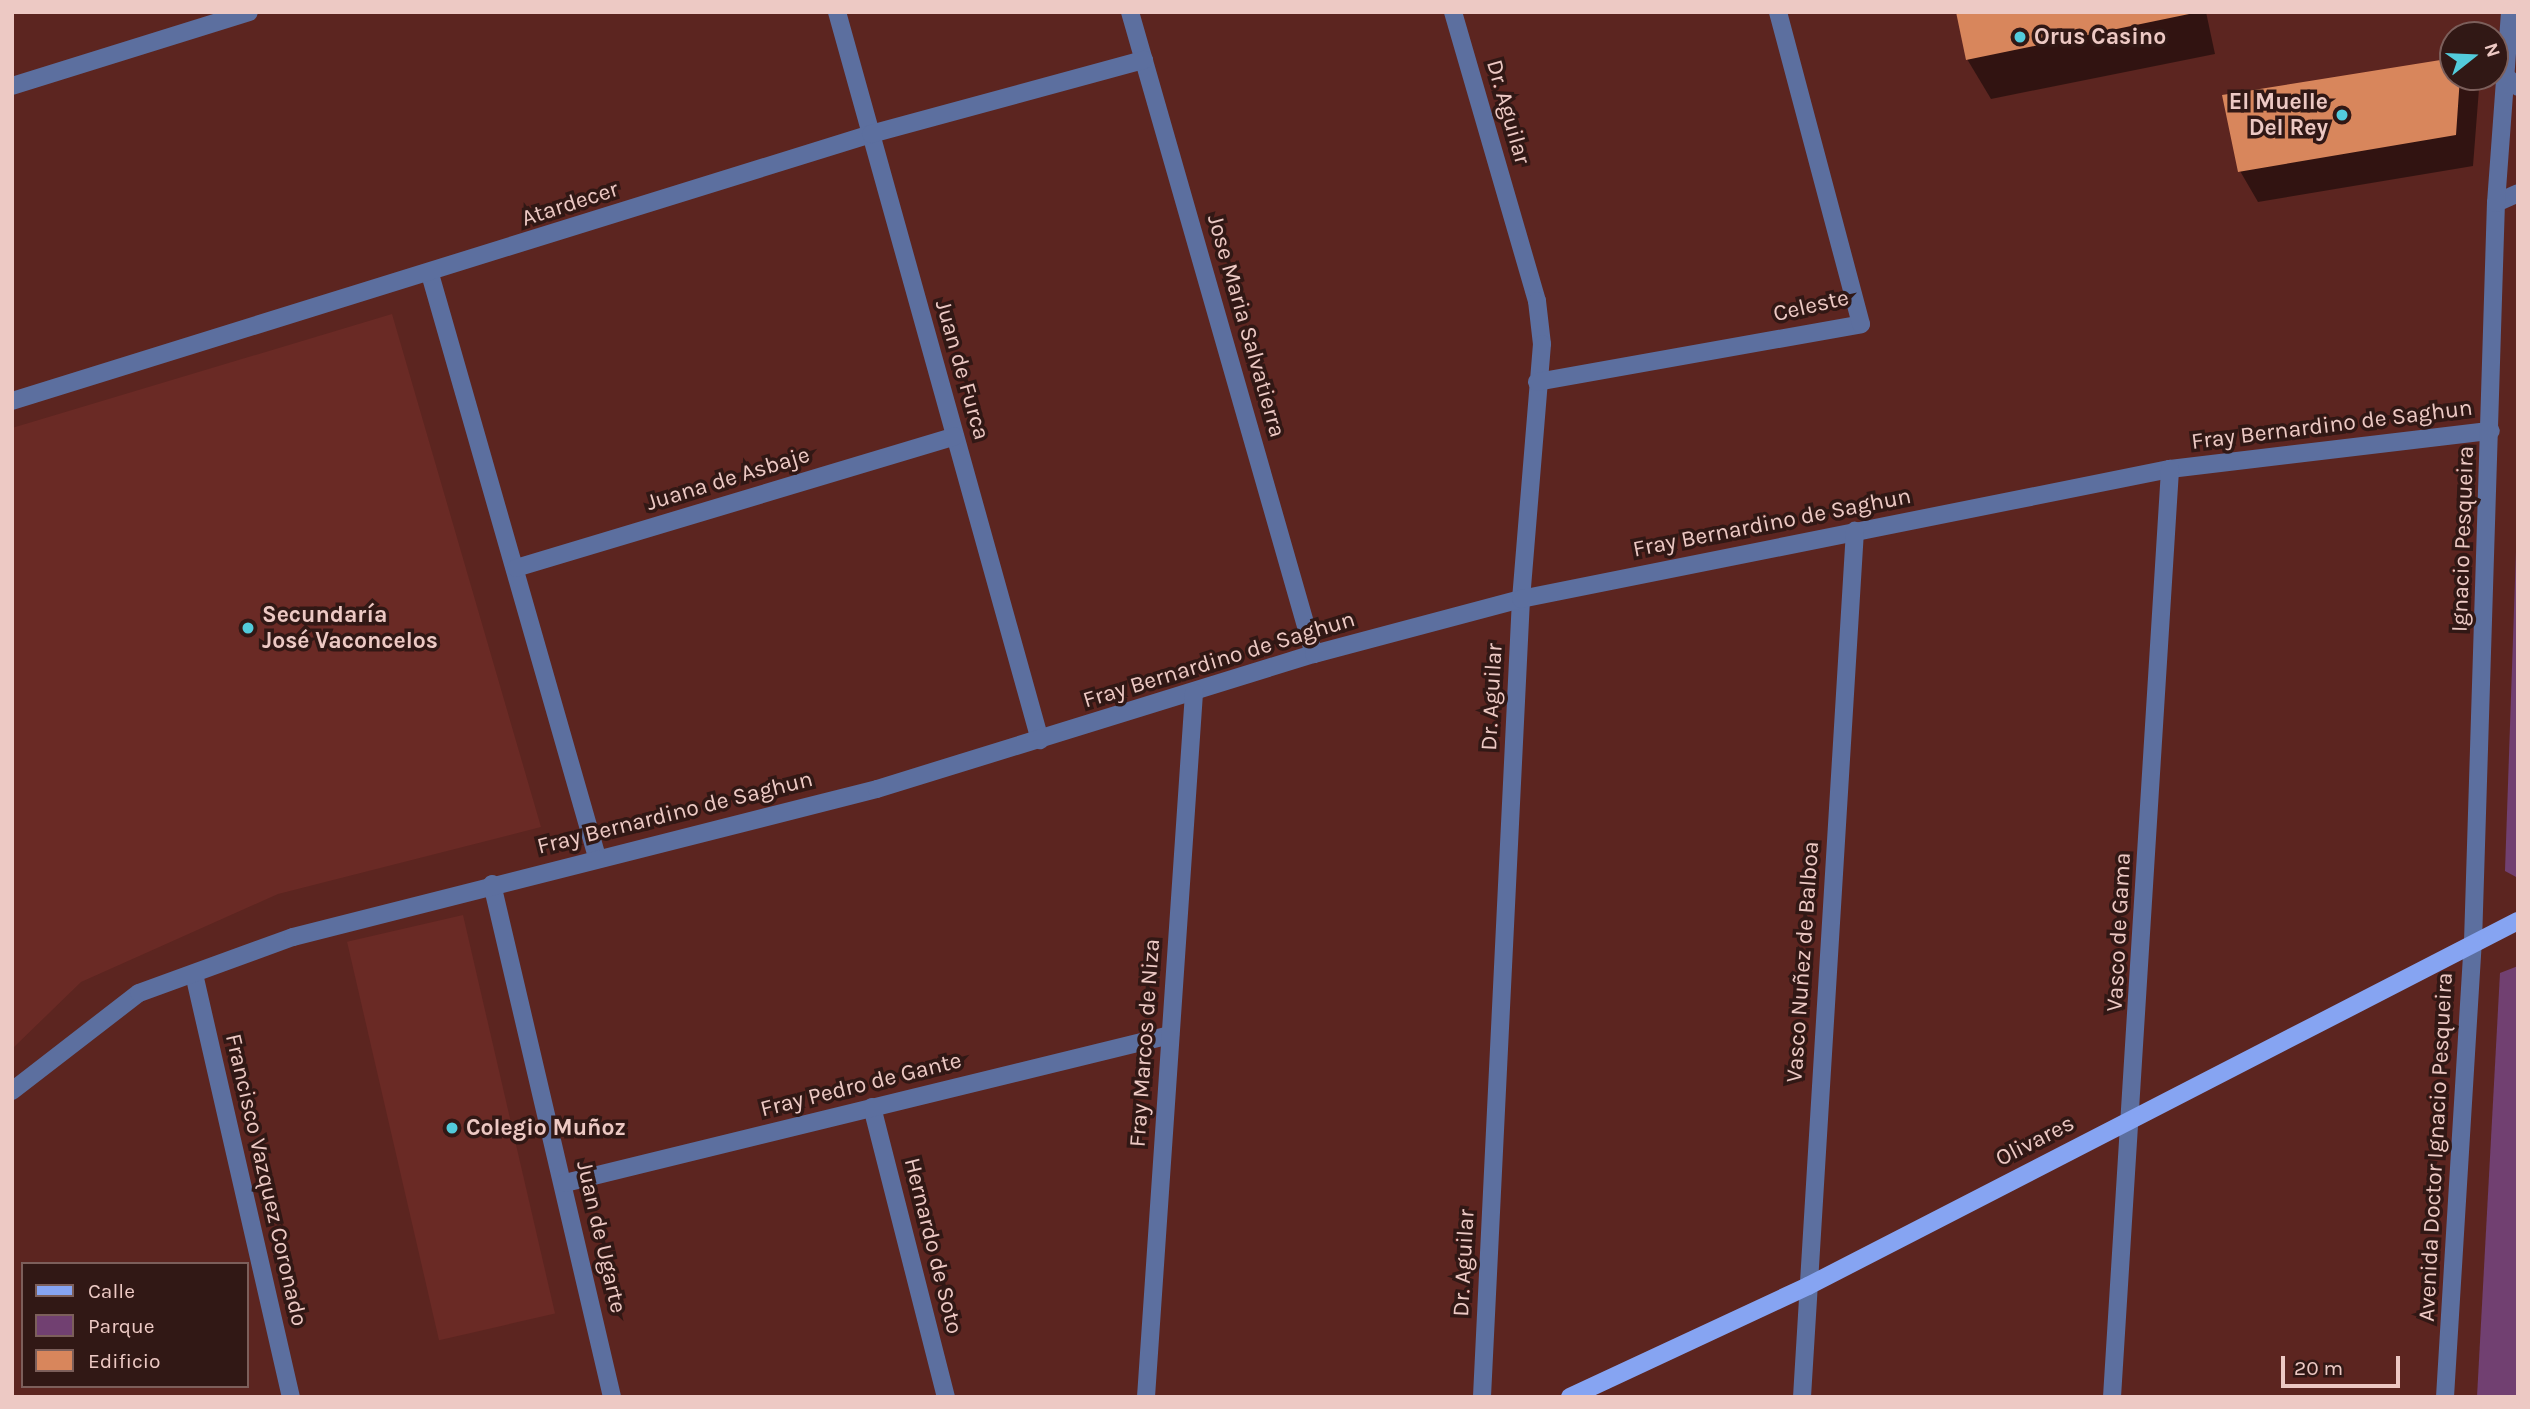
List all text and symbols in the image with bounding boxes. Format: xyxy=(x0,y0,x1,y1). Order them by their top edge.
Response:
north arrow xyxy=(2439,21,2509,91)
place label: Orus Casino xyxy=(2034,23,2166,51)
marker: Orus Casino xyxy=(2012,29,2028,45)
text: N xyxy=(2480,40,2505,60)
street label: Dr. Aguilar xyxy=(1480,57,1536,167)
place label: El Muelle Del Rey xyxy=(2229,88,2328,142)
marker: El Muelle Del Rey xyxy=(2334,107,2350,123)
street label: Atardecer xyxy=(518,175,622,233)
street label: Jose Maria Salvatierra xyxy=(1201,211,1291,441)
street label: Celeste xyxy=(1771,284,1851,328)
street label: Juan de Furca xyxy=(929,297,995,443)
street label: Fray Bernardino de Saghun xyxy=(2190,394,2474,456)
street label: Juana de Asbaje xyxy=(643,441,813,517)
street label: Ignacio Pesqueira xyxy=(2446,445,2480,633)
street label: Fray Bernardino de Saghun xyxy=(1630,482,1914,564)
place label: Secundaría José Vaconcelos xyxy=(262,601,438,655)
street label: Fray Bernardino de Saghun xyxy=(1080,605,1358,715)
marker: Secundaría José Vaconcelos xyxy=(240,620,256,636)
street label: Dr. Aguilar xyxy=(1475,643,1509,751)
street label: Fray Bernardino de Saghun xyxy=(534,765,816,861)
street label: Vasco Nuñez de Balboa xyxy=(1781,840,1825,1084)
street label: Vasco de Gama xyxy=(2101,852,2137,1012)
street label: Fray Marcos de Niza xyxy=(1124,938,1166,1148)
street label: Avenida Doctor Ignacio Pesqueira xyxy=(2413,972,2459,1322)
street label: Francisco Vazquez Coronado xyxy=(219,1031,313,1329)
street label: Fray Pedro de Gante xyxy=(758,1047,964,1123)
street label: Olivares xyxy=(1991,1110,2079,1172)
place label: Colegio Muñoz xyxy=(466,1114,626,1142)
marker: Colegio Muñoz xyxy=(444,1120,460,1136)
street label: Hernardo de Soto xyxy=(898,1155,968,1337)
street label: Juan de Ugarte xyxy=(570,1158,632,1316)
street label: Dr. Aguilar xyxy=(1447,1209,1481,1317)
legend xyxy=(21,1262,248,1388)
text: Calle xyxy=(88,1279,135,1303)
text: Parque xyxy=(88,1314,155,1338)
scale bar xyxy=(2285,1342,2404,1386)
text: Edificio xyxy=(88,1349,161,1373)
text: 20 m xyxy=(2294,1356,2343,1380)

